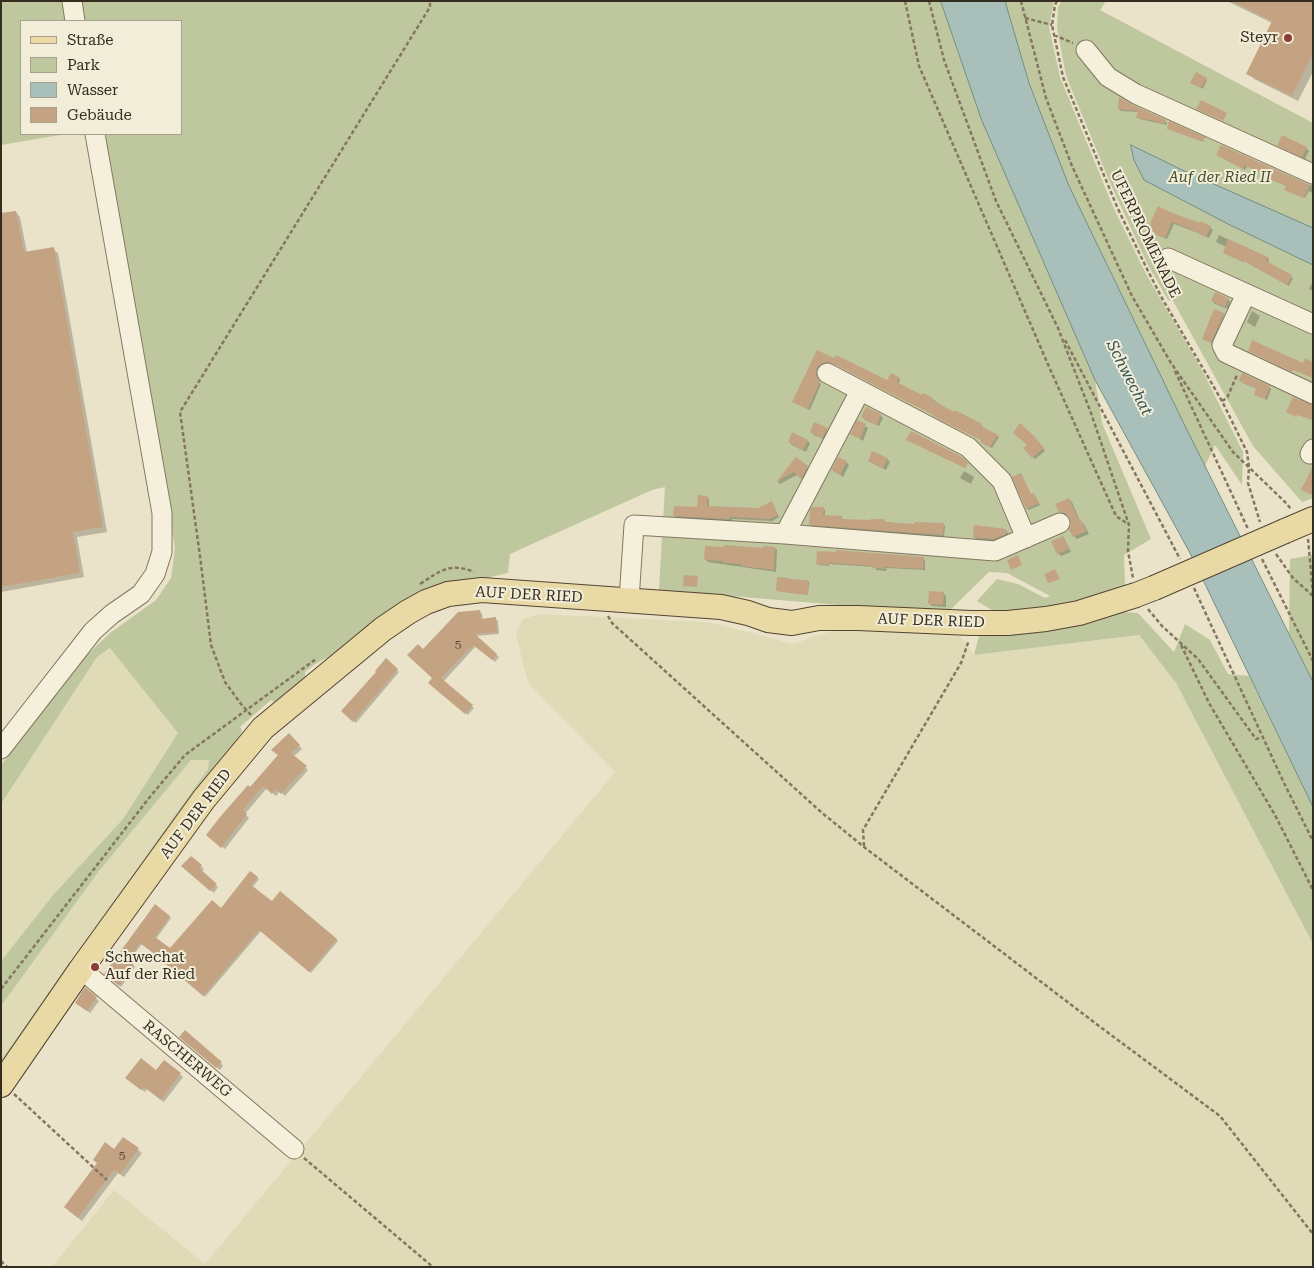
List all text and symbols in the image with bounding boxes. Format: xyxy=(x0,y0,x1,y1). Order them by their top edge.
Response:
legend xyxy=(20,20,182,135)
place label: Steyr xyxy=(1240,29,1278,47)
text: Straße xyxy=(67,31,114,49)
marker: Steyr xyxy=(1282,32,1294,44)
text: Park xyxy=(67,56,100,74)
text: Wasser xyxy=(67,81,118,99)
text: Gebäude xyxy=(67,106,132,124)
street label: UFERPROMENADE xyxy=(1106,167,1184,301)
park label: Auf der Ried II xyxy=(1169,169,1271,187)
water label: Schwechat xyxy=(1102,337,1156,419)
street label: AUF DER RIED xyxy=(475,583,583,607)
street label: AUF DER RIED xyxy=(877,610,985,632)
house number: 5 xyxy=(455,637,461,651)
street label: AUF DER RIED xyxy=(156,766,236,862)
place label: Schwechat Auf der Ried xyxy=(105,949,195,984)
marker: Schwechat Auf der Ried xyxy=(89,961,101,973)
street label: RASCHERWEG xyxy=(139,1017,235,1101)
house number: 5 xyxy=(119,1148,125,1162)

